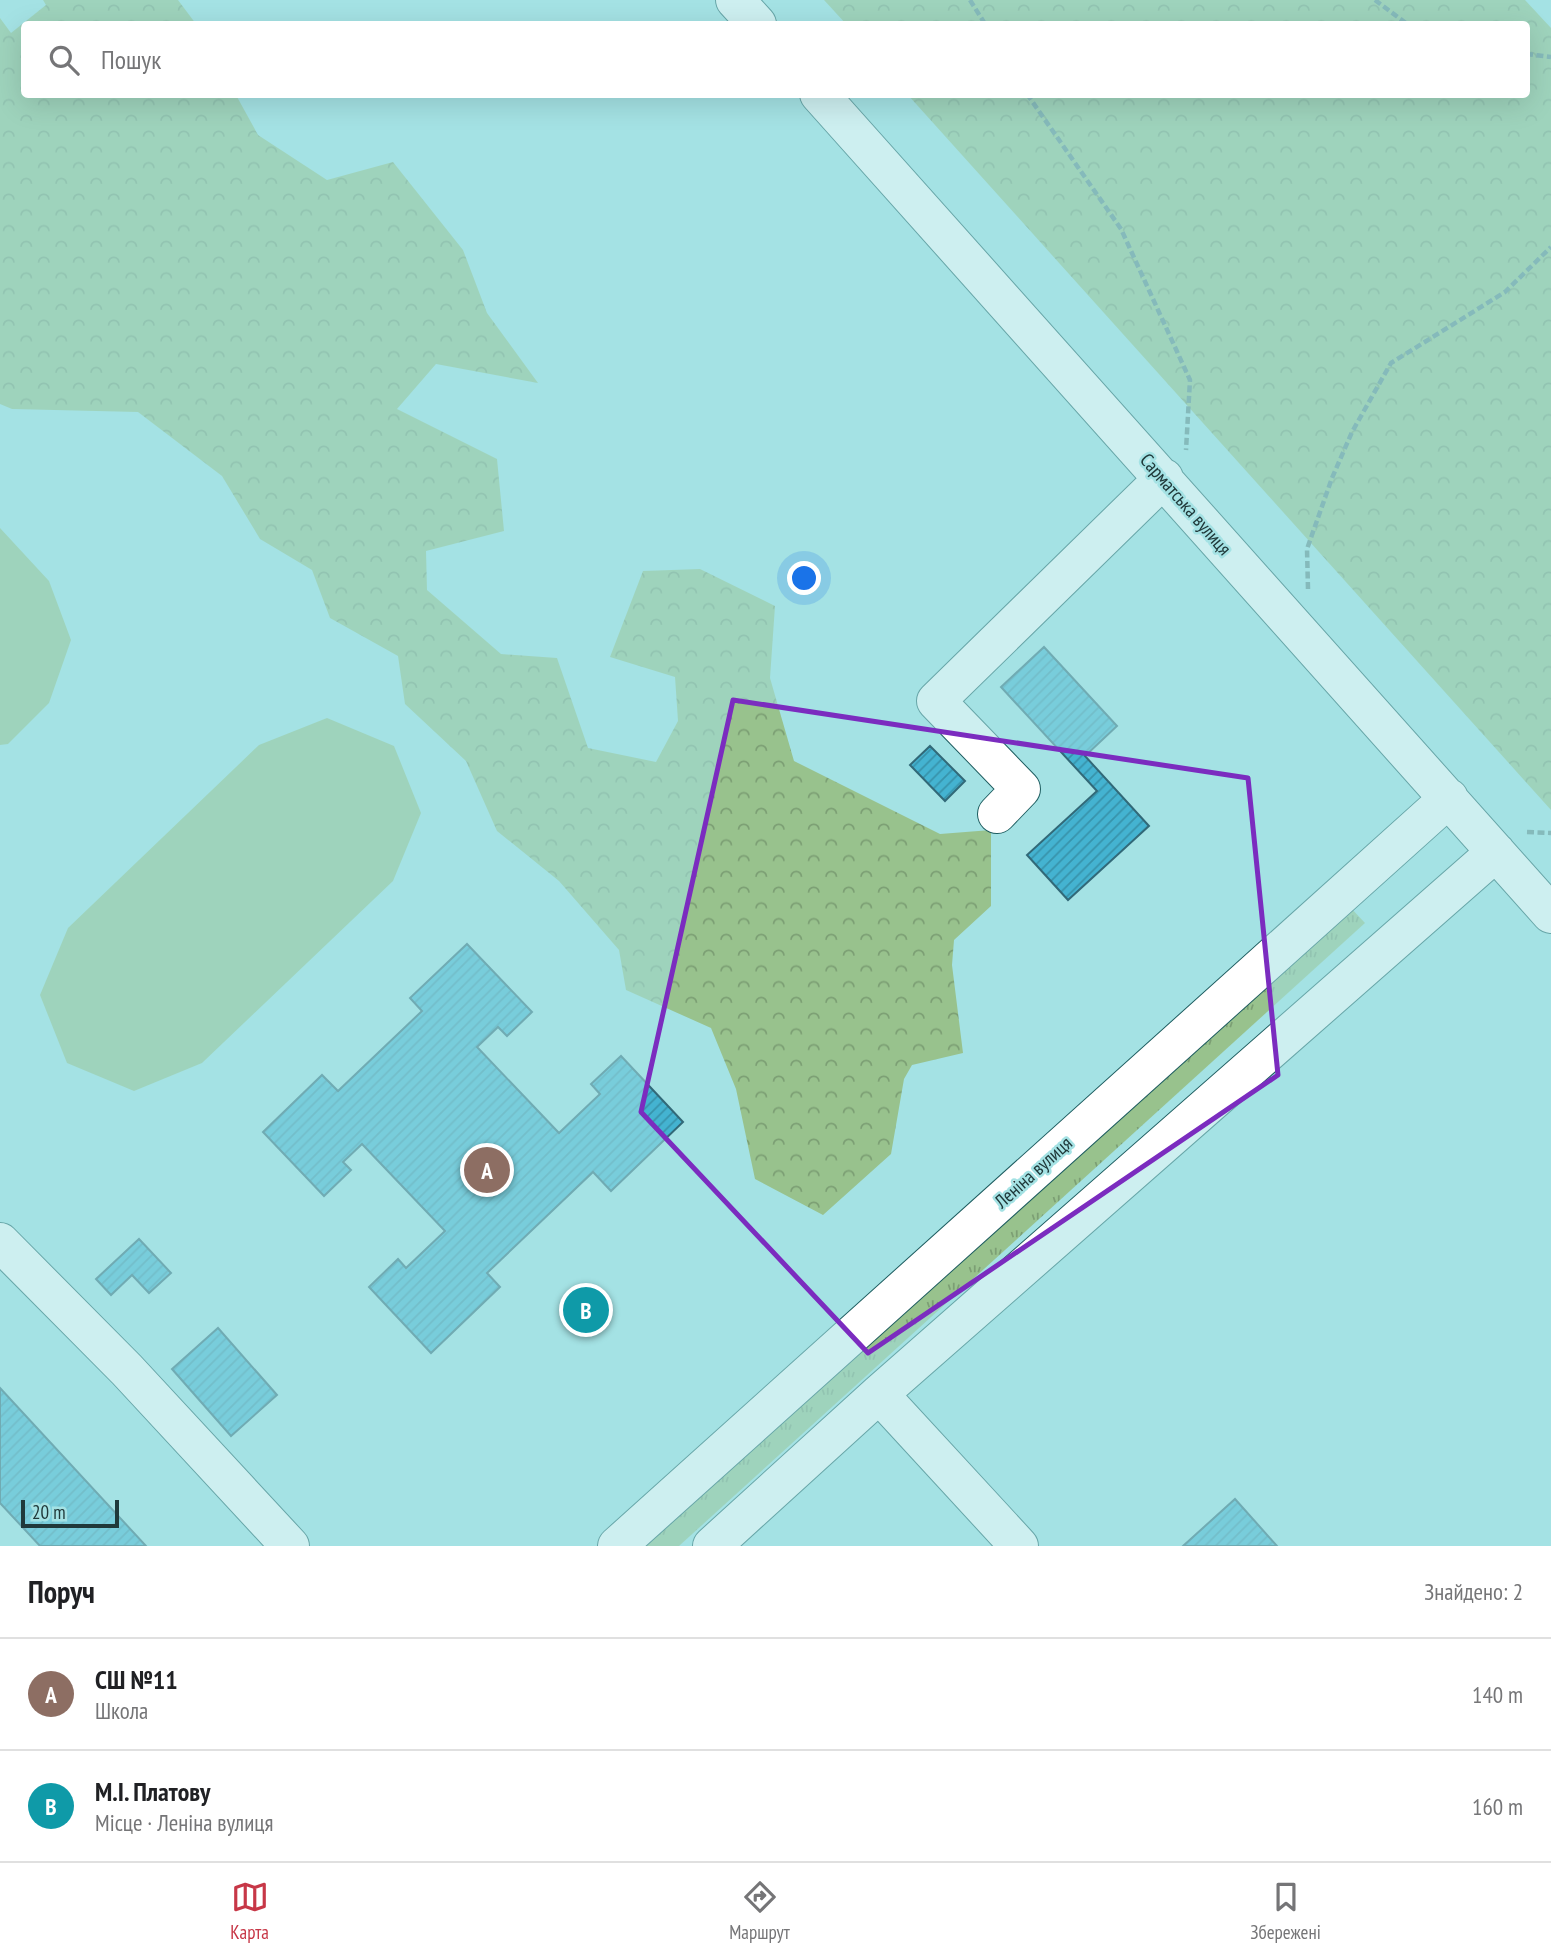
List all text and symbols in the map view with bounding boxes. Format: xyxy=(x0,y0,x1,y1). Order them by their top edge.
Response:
search box xyxy=(21,21,1530,98)
icon: search xyxy=(45,41,83,79)
text: Пошук xyxy=(101,43,161,76)
street label: Сарматська вулиця xyxy=(1135,448,1237,560)
your location xyxy=(787,561,821,595)
street label: Леніна вулиця xyxy=(989,1131,1077,1214)
pin: A xyxy=(464,1144,510,1196)
pin: B xyxy=(563,1284,609,1336)
scale bar xyxy=(21,1497,119,1529)
text: 20 m xyxy=(32,1500,66,1524)
text: Поруч xyxy=(28,1572,95,1611)
text: Знайдено: 2 xyxy=(1424,1577,1523,1606)
text: СШ №11 xyxy=(95,1663,178,1696)
text: A xyxy=(45,1680,57,1709)
text: 140 m xyxy=(1472,1680,1523,1709)
text: Школа xyxy=(95,1696,148,1725)
text: М.І. Платову xyxy=(95,1775,211,1808)
text: B xyxy=(45,1792,57,1821)
text: 160 m xyxy=(1472,1792,1523,1821)
text: Місце · Леніна вулиця xyxy=(95,1808,273,1837)
tab: Карта xyxy=(230,1878,269,1944)
tab: Маршрут xyxy=(729,1878,790,1944)
tab: Збережені xyxy=(1250,1878,1321,1944)

